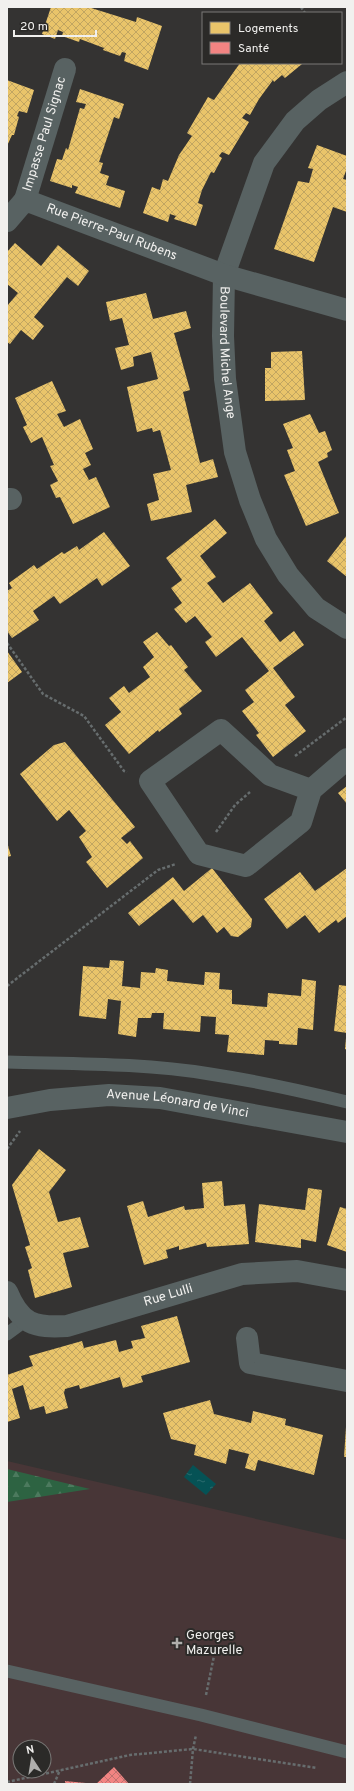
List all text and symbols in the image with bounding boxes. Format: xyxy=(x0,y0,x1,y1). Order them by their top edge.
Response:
scale bar xyxy=(14,12,96,38)
legend xyxy=(202,12,342,64)
text: 20 m xyxy=(20,19,48,35)
text: Logements xyxy=(238,21,298,37)
text: Santé xyxy=(238,41,269,57)
street label: Impasse Paul Signac xyxy=(20,75,70,193)
street label: Rue Pierre-Paul Rubens xyxy=(44,201,179,265)
street label: Boulevard Michel Ange xyxy=(215,286,238,420)
street label: Avenue Léonard de Vinci xyxy=(106,1087,250,1122)
street label: Rue Lulli xyxy=(142,1281,195,1311)
place label: Georges Mazurelle xyxy=(186,1628,242,1659)
marker: Georges Mazurelle xyxy=(171,1637,183,1649)
north arrow xyxy=(12,1739,52,1779)
text: N xyxy=(25,1743,35,1758)

